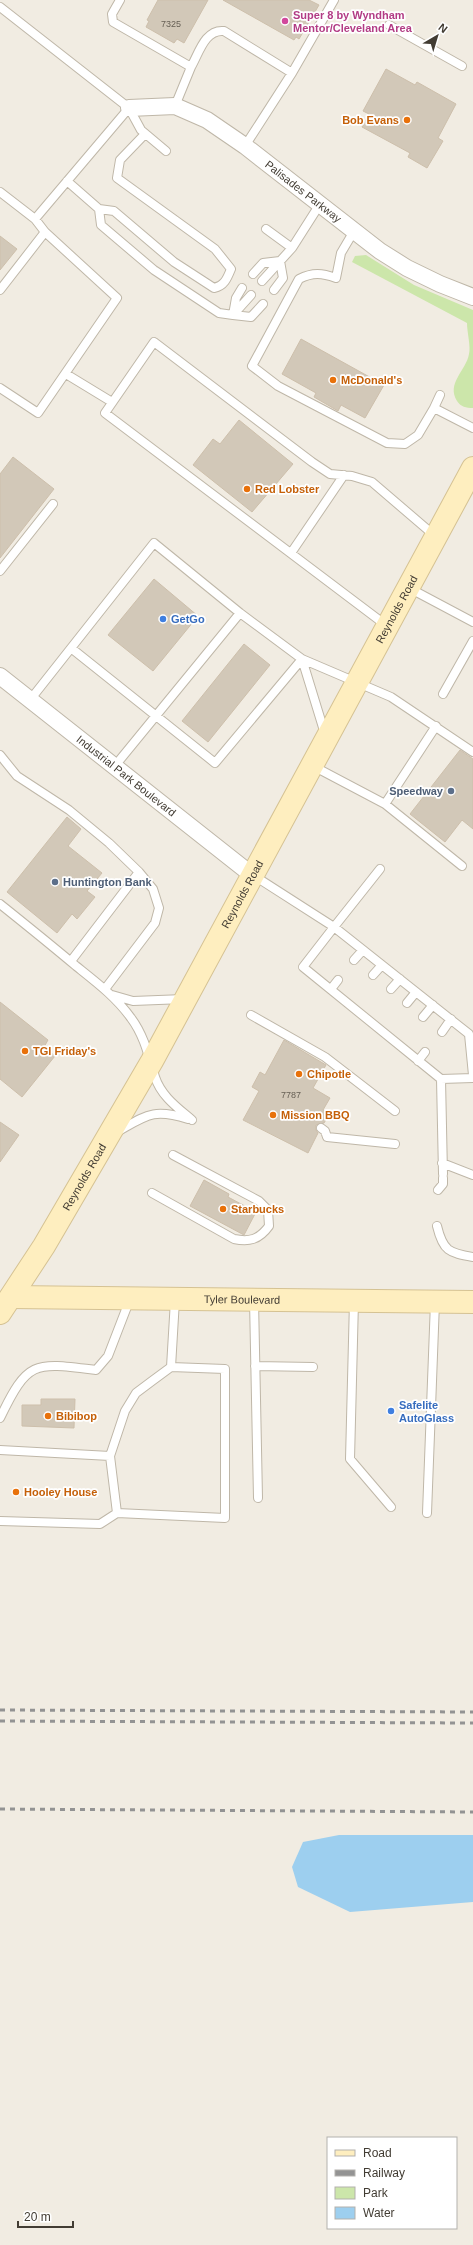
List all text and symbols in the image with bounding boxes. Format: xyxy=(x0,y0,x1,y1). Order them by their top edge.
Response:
place label: Super 8 by Wyndham Mentor/Cleveland Area xyxy=(293,9,413,34)
marker: Super 8 by Wyndham Mentor/Cleveland Area xyxy=(280,16,290,26)
north arrow xyxy=(417,16,457,56)
house number: 7325 xyxy=(161,19,181,29)
text: N xyxy=(436,21,450,35)
place label: Bob Evans xyxy=(342,114,399,126)
marker: Bob Evans xyxy=(402,115,412,125)
street label: Palisades Parkway xyxy=(263,158,344,225)
place label: McDonald's xyxy=(341,374,402,386)
marker: McDonald's xyxy=(328,375,338,385)
place label: Red Lobster xyxy=(255,483,320,495)
marker: Red Lobster xyxy=(242,484,252,494)
street label: Reynolds Road xyxy=(373,573,420,645)
place label: GetGo xyxy=(171,613,205,625)
marker: GetGo xyxy=(158,614,168,624)
street label: Industrial Park Boulevard xyxy=(74,733,178,819)
place label: Speedway xyxy=(389,785,444,797)
marker: Speedway xyxy=(446,786,456,796)
street label: Reynolds Road xyxy=(219,858,265,930)
place label: Huntington Bank xyxy=(63,876,152,888)
marker: Huntington Bank xyxy=(50,877,60,887)
place label: TGI Friday's xyxy=(33,1045,96,1057)
marker: TGI Friday's xyxy=(20,1046,30,1056)
place label: Chipotle xyxy=(307,1068,351,1080)
marker: Chipotle xyxy=(294,1069,304,1079)
house number: 7787 xyxy=(281,1090,301,1100)
place label: Mission BBQ xyxy=(281,1109,350,1121)
marker: Mission BBQ xyxy=(268,1110,278,1120)
street label: Reynolds Road xyxy=(60,1142,108,1213)
place label: Starbucks xyxy=(231,1203,284,1215)
marker: Starbucks xyxy=(218,1204,228,1214)
street label: Tyler Boulevard xyxy=(204,1293,280,1306)
place label: Safelite AutoGlass xyxy=(399,1399,454,1424)
marker: Safelite AutoGlass xyxy=(386,1406,396,1416)
place label: Bibibop xyxy=(56,1410,97,1422)
marker: Bibibop xyxy=(43,1411,53,1421)
place label: Hooley House xyxy=(24,1486,97,1498)
marker: Hooley House xyxy=(11,1487,21,1497)
legend xyxy=(327,2137,457,2229)
text: Road xyxy=(363,2146,392,2160)
text: Railway xyxy=(363,2166,405,2180)
text: Park xyxy=(363,2186,389,2200)
scale bar xyxy=(18,2203,73,2229)
text: Water xyxy=(363,2206,395,2220)
text: 20 m xyxy=(24,2210,51,2224)

